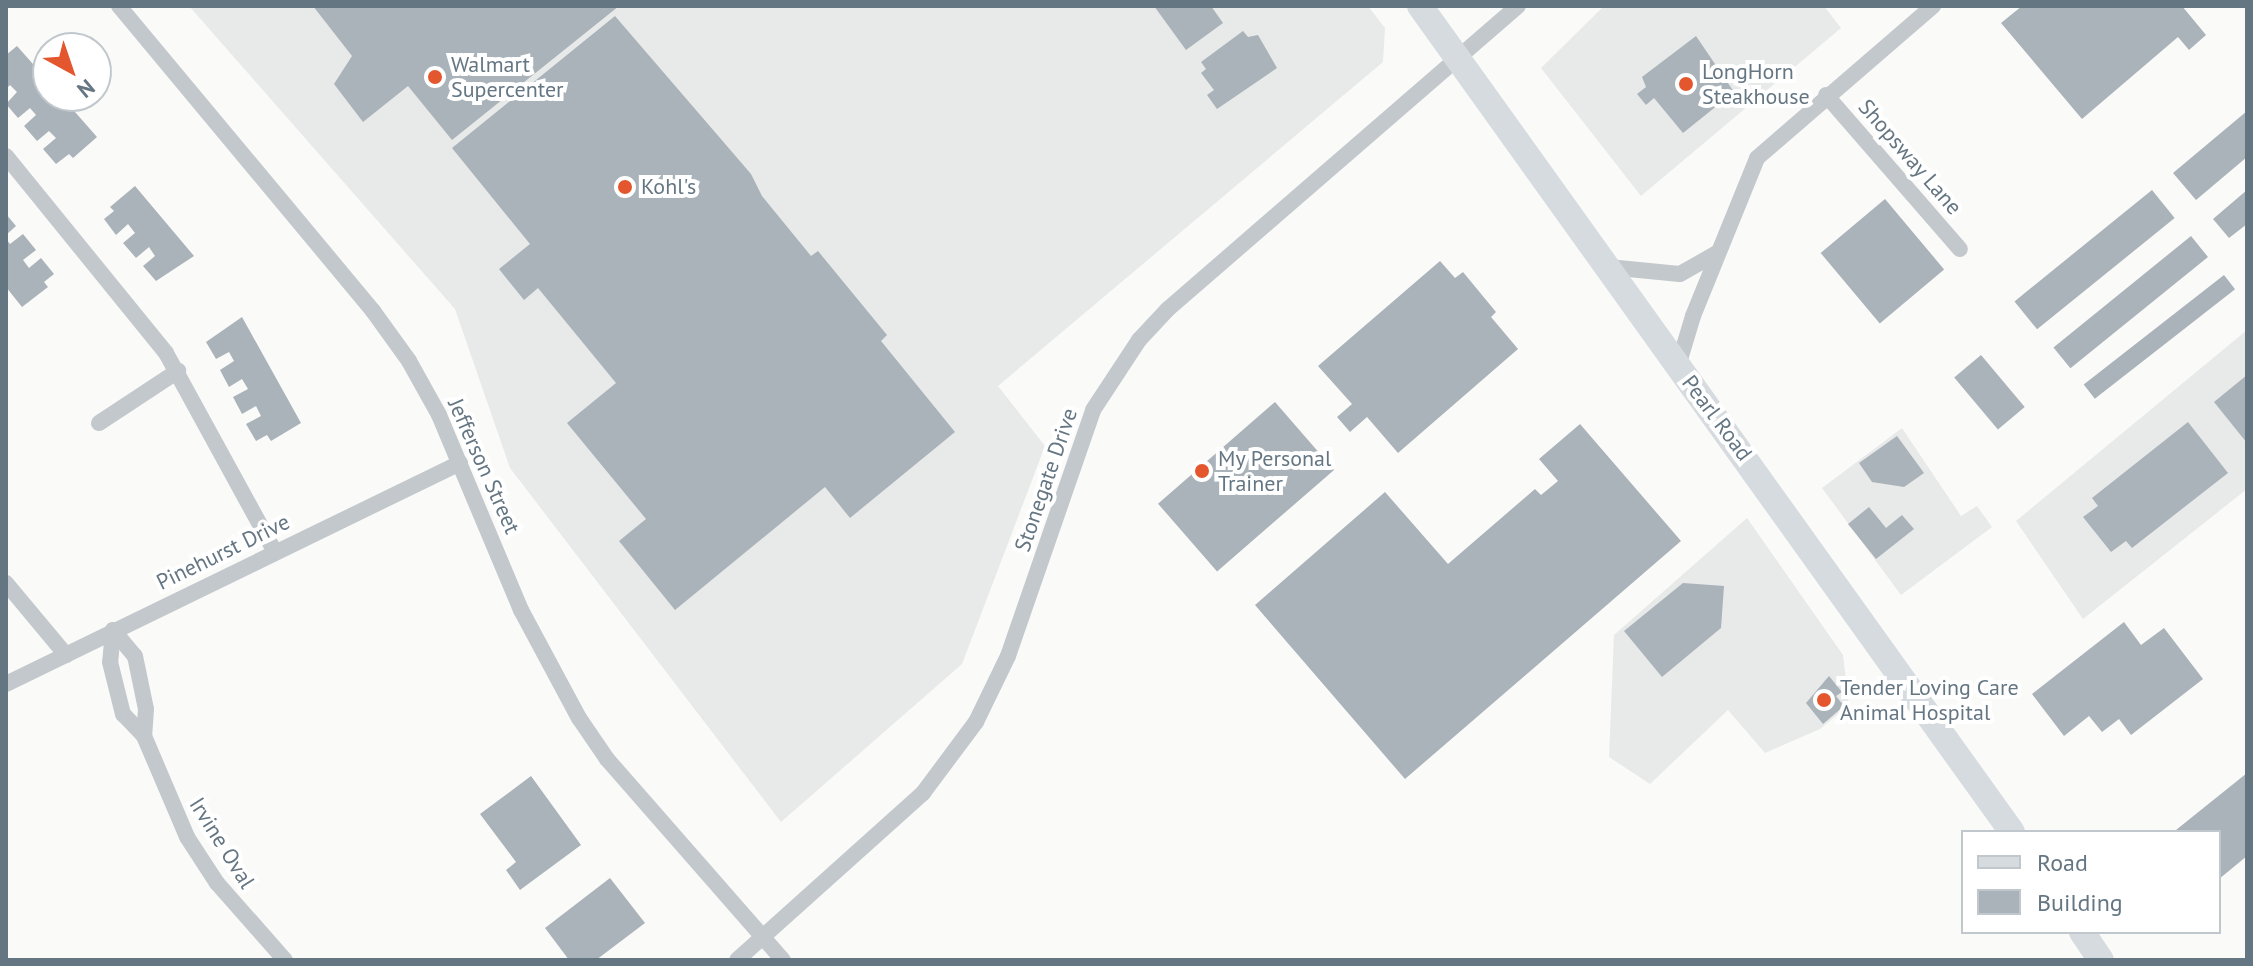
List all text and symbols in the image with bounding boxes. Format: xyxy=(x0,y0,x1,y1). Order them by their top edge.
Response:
north arrow xyxy=(32,32,112,112)
place label: Walmart Supercenter xyxy=(451,51,564,102)
place label: LongHorn Steakhouse xyxy=(1702,58,1810,110)
marker: Walmart Supercenter xyxy=(426,68,444,86)
text: N xyxy=(72,73,101,104)
marker: LongHorn Steakhouse xyxy=(1677,75,1695,93)
street label: Shopsway Lane xyxy=(1852,94,1968,220)
place label: Kohl's xyxy=(641,174,696,200)
marker: Kohl's xyxy=(616,178,634,196)
street label: Pearl Road xyxy=(1676,370,1758,466)
street label: Jefferson Street xyxy=(442,394,526,538)
street label: Stonegate Drive xyxy=(1009,405,1083,555)
place label: My Personal Trainer xyxy=(1218,445,1332,496)
marker: My Personal Trainer xyxy=(1193,462,1211,480)
street label: Pinehurst Drive xyxy=(152,508,294,596)
place label: Tender Loving Care Animal Hospital xyxy=(1840,674,2019,726)
marker: Tender Loving Care Animal Hospital xyxy=(1815,691,1833,709)
street label: Irvine Oval xyxy=(184,793,260,893)
legend xyxy=(1961,830,2221,934)
text: Road xyxy=(2037,847,2088,878)
text: Building xyxy=(2037,887,2123,918)

